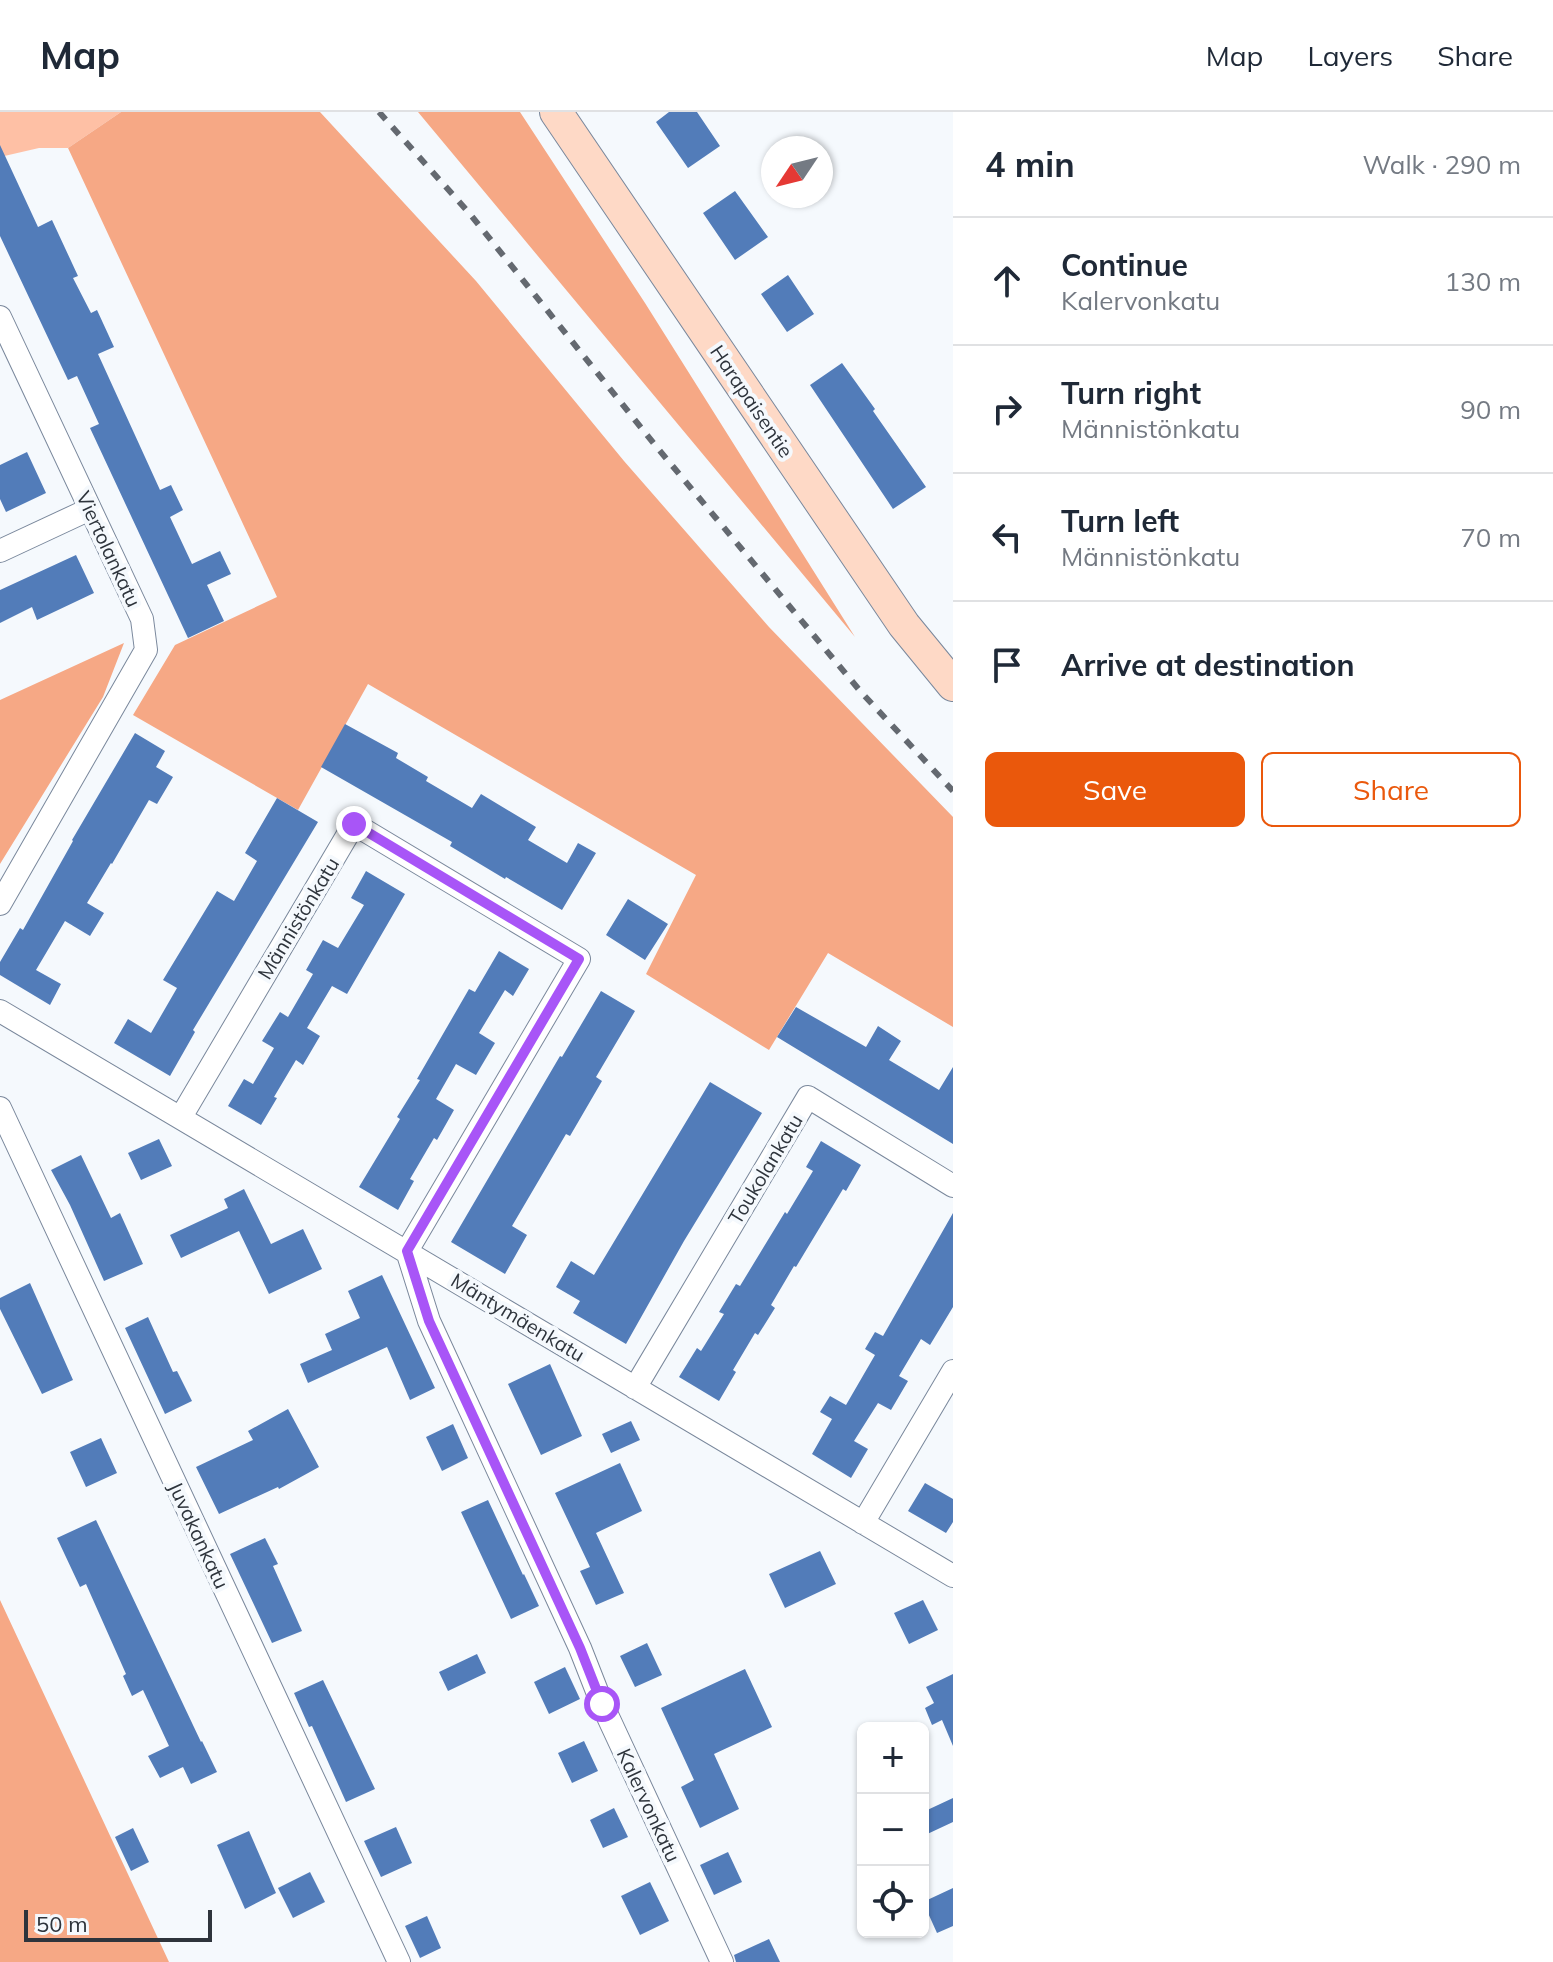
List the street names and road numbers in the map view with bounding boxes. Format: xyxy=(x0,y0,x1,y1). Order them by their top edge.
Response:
street label: Harapaisentie xyxy=(705,340,799,462)
street label: Viertolankatu xyxy=(71,487,147,611)
street label: Männistönkatu xyxy=(252,852,344,984)
street label: Toukolankatu xyxy=(722,1109,808,1229)
street label: Mäntymäenkatu xyxy=(447,1267,589,1367)
street label: Juvakankatu xyxy=(163,1478,235,1592)
street label: Kalervonkatu xyxy=(612,1744,686,1866)

